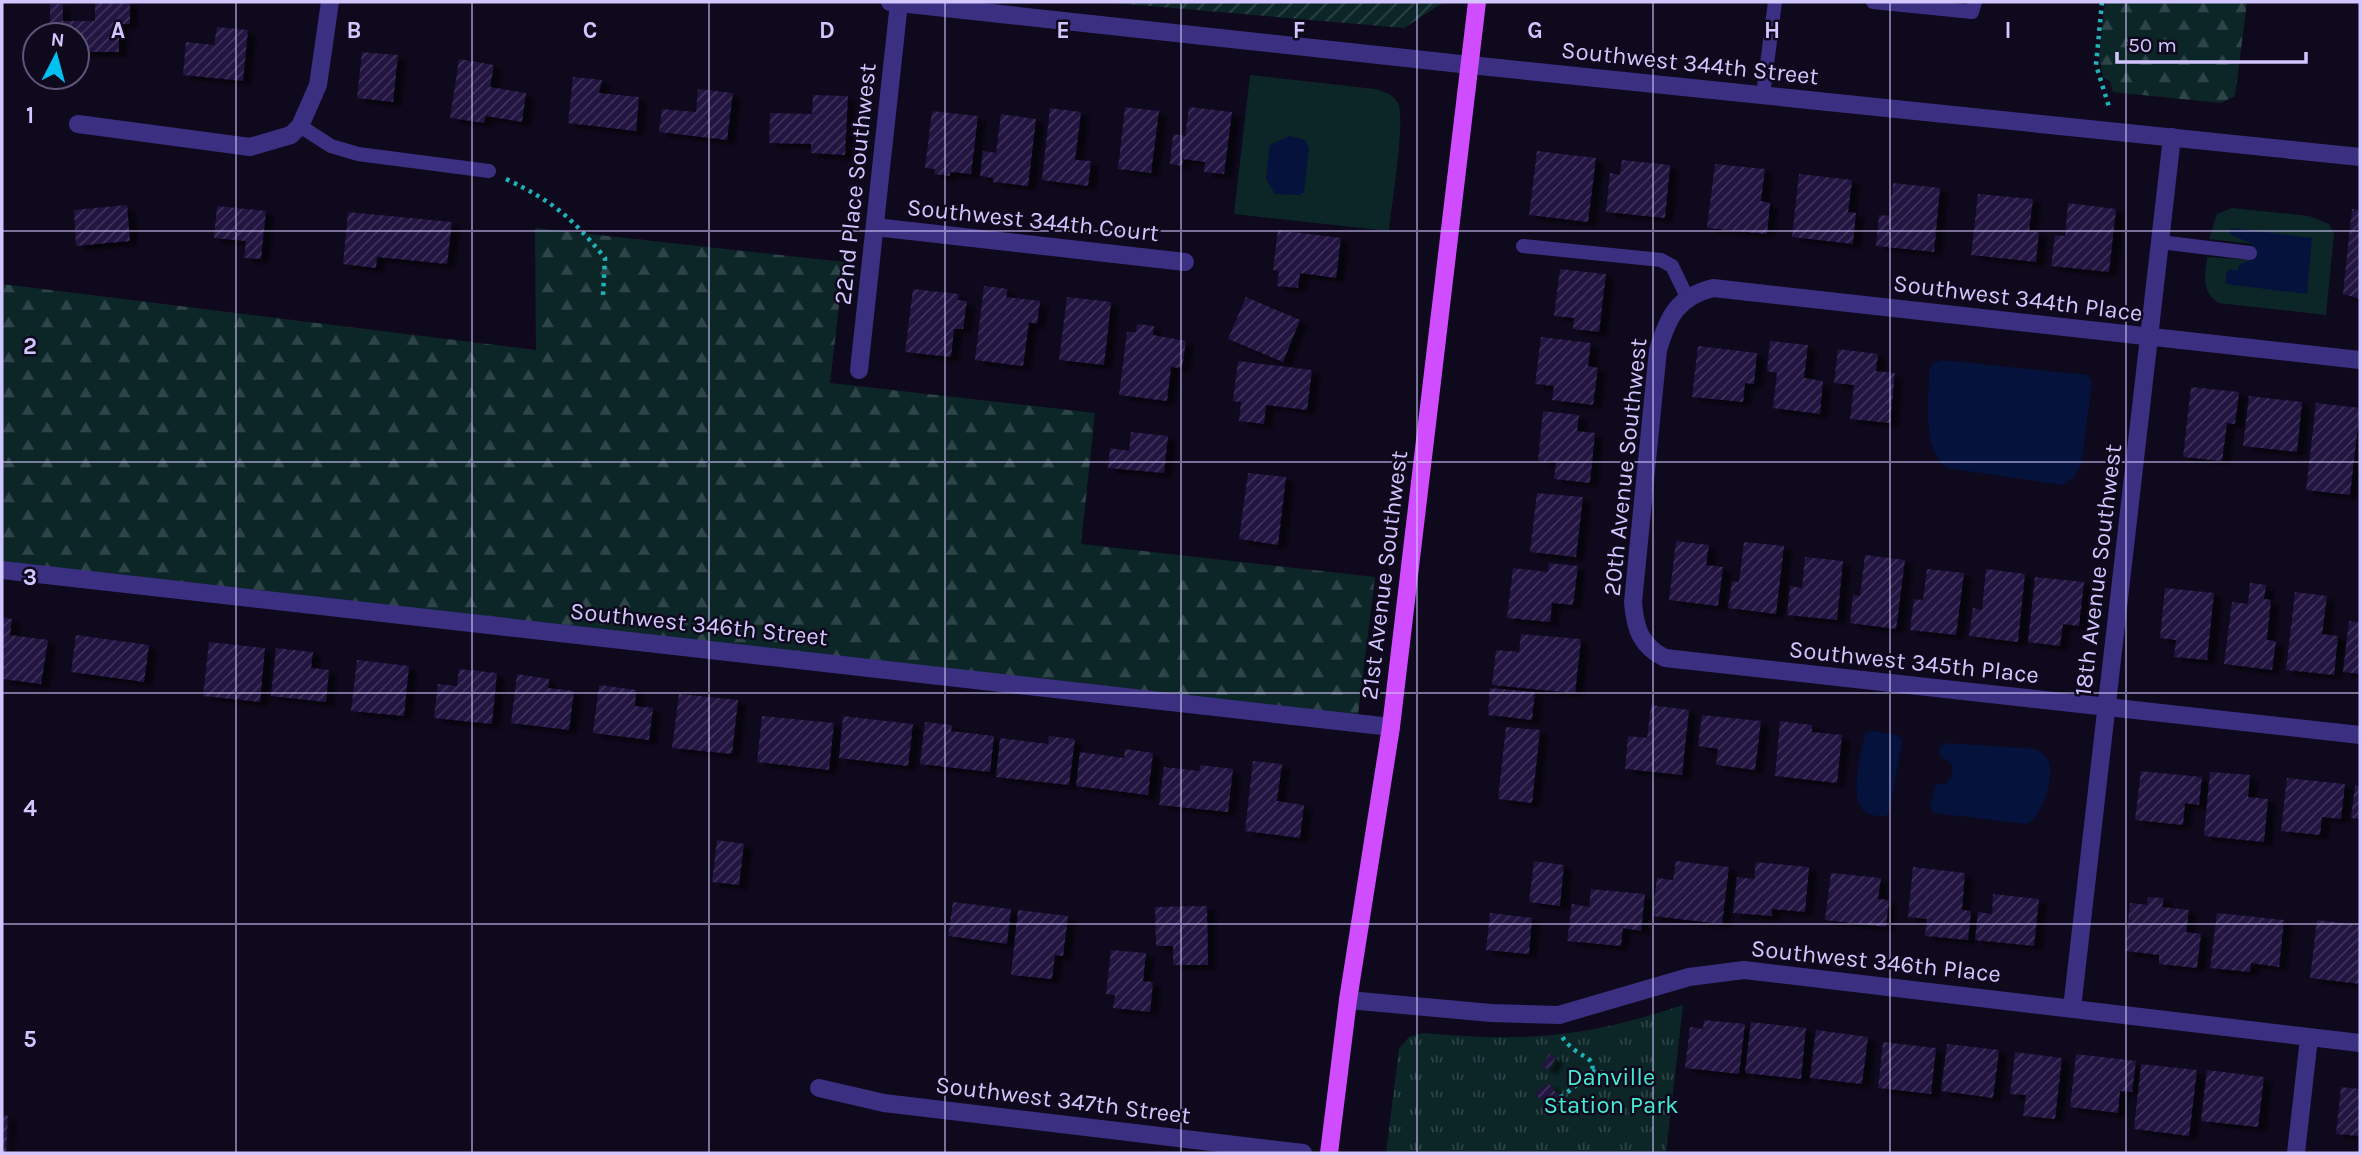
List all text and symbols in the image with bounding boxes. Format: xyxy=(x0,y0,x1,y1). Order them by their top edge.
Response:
text: A xyxy=(111,17,125,44)
text: B xyxy=(347,17,361,44)
text: C xyxy=(583,17,597,44)
text: D xyxy=(819,17,835,44)
text: E xyxy=(1056,17,1070,44)
text: F xyxy=(1293,17,1305,44)
text: G xyxy=(1527,17,1543,44)
text: H xyxy=(1764,17,1780,44)
text: I xyxy=(2004,17,2012,44)
north arrow xyxy=(21,21,91,91)
scale bar xyxy=(2117,21,2306,65)
text: N xyxy=(50,28,66,52)
text: 50 m xyxy=(2128,33,2177,57)
street label: Southwest 344th Street xyxy=(1560,36,1820,90)
street label: 22nd Place Southwest xyxy=(828,62,882,306)
text: 1 xyxy=(26,102,34,129)
street label: Southwest 344th Court xyxy=(906,193,1160,247)
street label: Southwest 344th Place xyxy=(1892,269,2144,327)
text: 2 xyxy=(23,333,37,360)
street label: 20th Avenue Southwest xyxy=(1598,337,1652,597)
street label: 18th Avenue Southwest xyxy=(2069,442,2127,698)
street label: 21st Avenue Southwest xyxy=(1355,449,1413,701)
text: 3 xyxy=(23,564,37,591)
street label: Southwest 346th Street xyxy=(569,597,829,651)
street label: Southwest 345th Place xyxy=(1788,635,2040,689)
text: 4 xyxy=(23,795,37,822)
street label: Southwest 346th Place xyxy=(1750,934,2002,988)
text: 5 xyxy=(23,1026,37,1053)
park label: Danville Station Park xyxy=(1544,1063,1678,1119)
street label: Southwest 347th Street xyxy=(934,1070,1192,1130)

